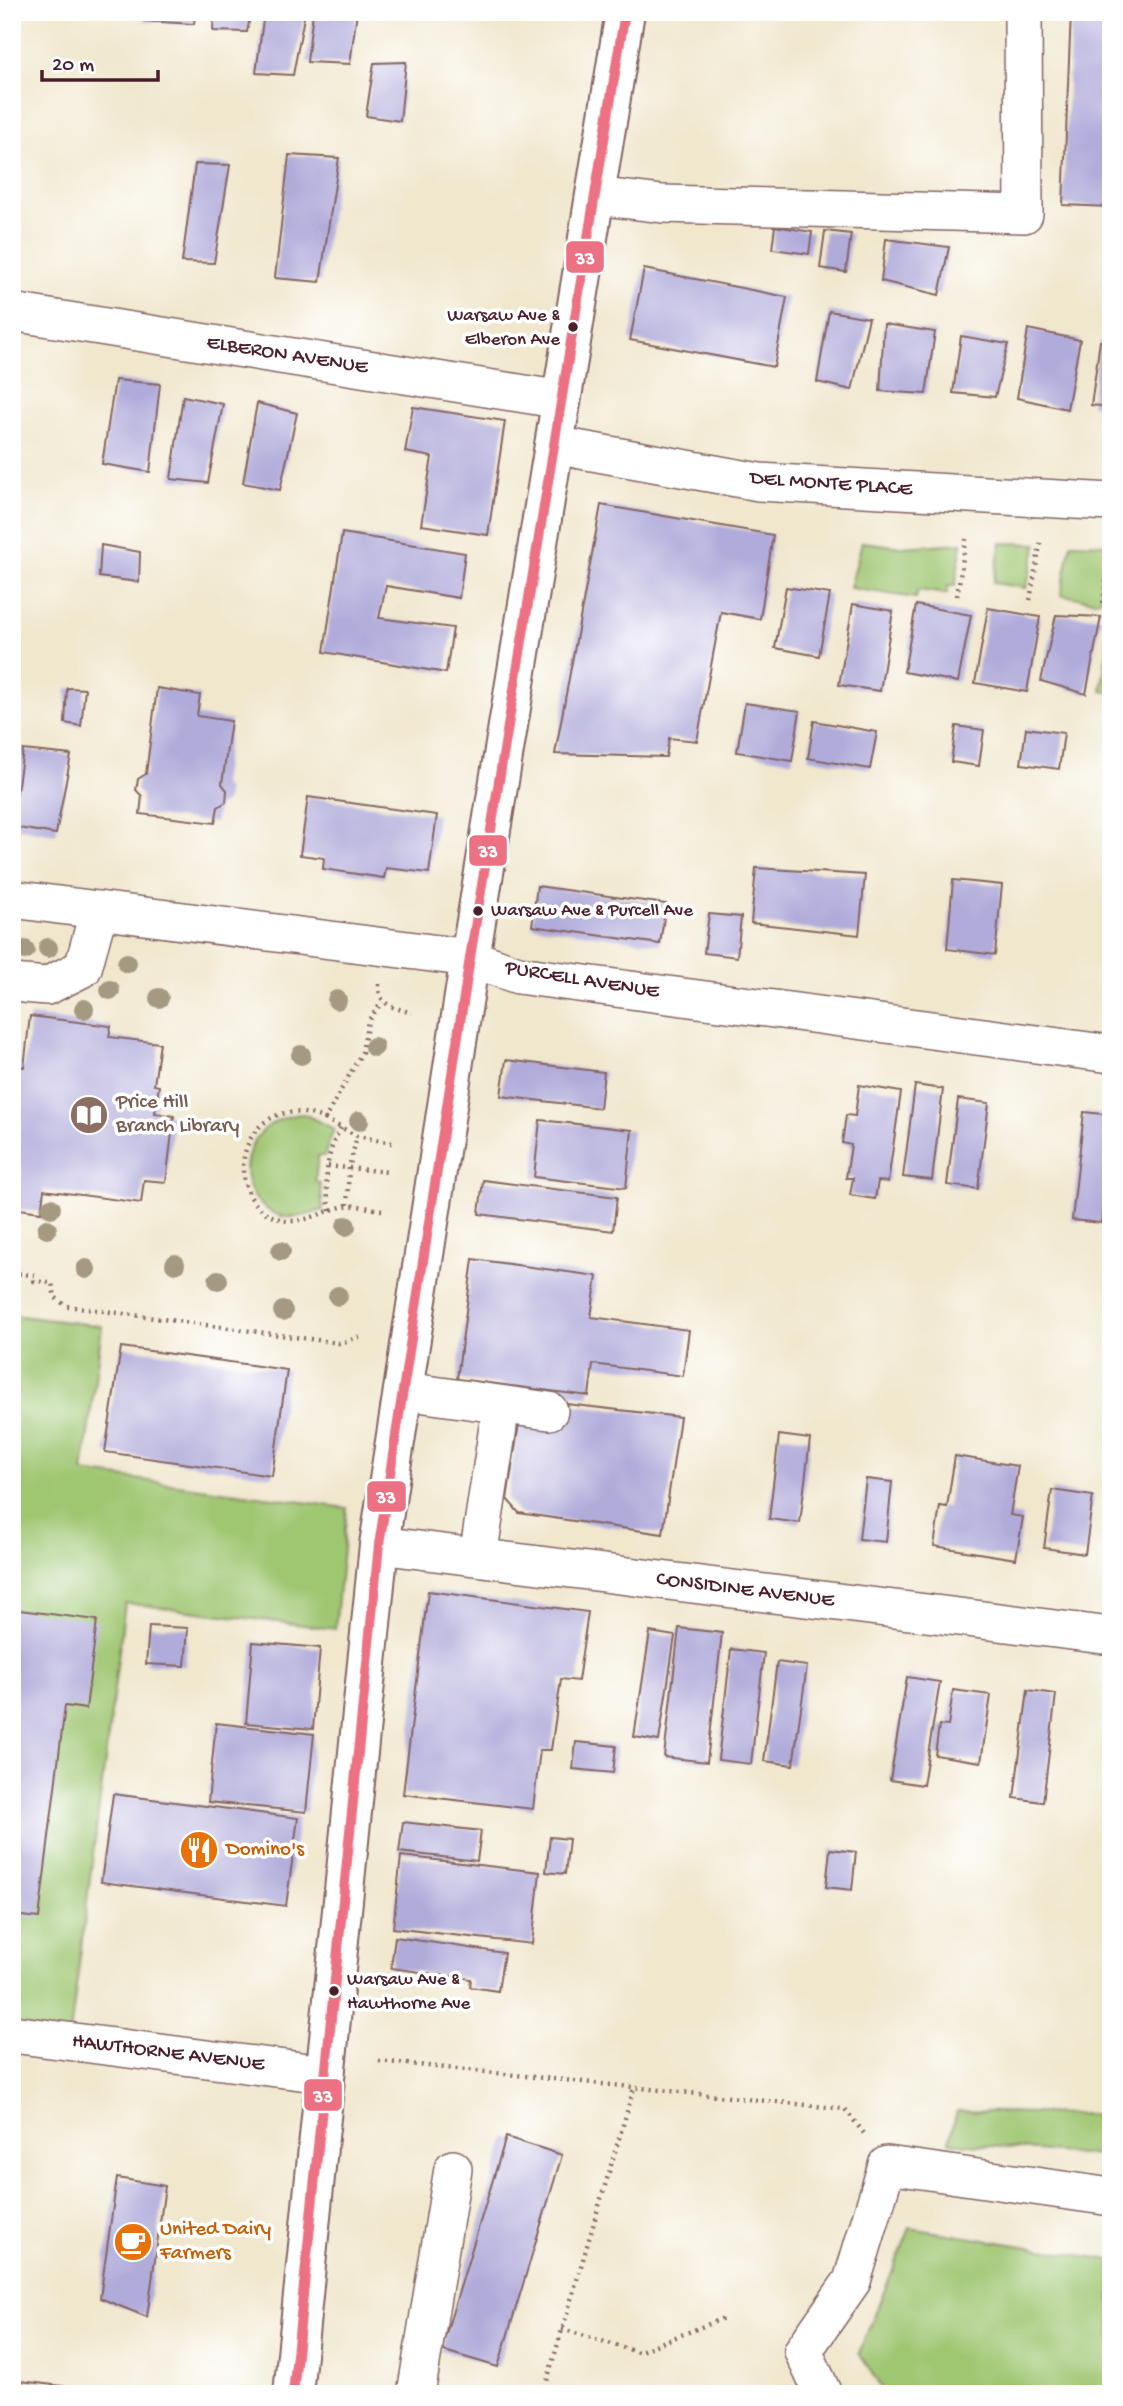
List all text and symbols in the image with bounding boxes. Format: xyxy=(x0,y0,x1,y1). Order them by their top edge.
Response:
scale bar xyxy=(42,38,158,82)
text: 20 m xyxy=(52,54,94,79)
line badge: 33 xyxy=(565,240,605,274)
text: 33 xyxy=(574,249,595,272)
place label: Warsaw Ave & Elberon Ave xyxy=(447,305,560,352)
marker: Warsaw Ave & Elberon Ave xyxy=(566,320,580,334)
street label: ELBERON AVENUE xyxy=(205,331,370,381)
street label: DEL MONTE PLACE xyxy=(747,467,914,503)
line badge: 33 xyxy=(468,834,508,867)
text: 33 xyxy=(477,842,498,865)
place label: Warsaw Ave & Purcell Ave xyxy=(491,900,693,923)
marker: Warsaw Ave & Purcell Ave xyxy=(471,904,485,918)
street label: PURCELL AVENUE xyxy=(502,956,662,1006)
place label: Price Hill Branch Library xyxy=(115,1091,239,1140)
library icon: Price Hill Branch Library xyxy=(68,1094,110,1136)
line badge: 33 xyxy=(366,1480,407,1513)
text: 33 xyxy=(375,1488,396,1511)
street label: CONSIDINE AVENUE xyxy=(655,1568,836,1614)
restaurant icon: Domino's xyxy=(178,1829,220,1871)
place label: Domino's xyxy=(224,1838,305,1863)
place label: Warsaw Ave & Hawthorne Ave xyxy=(347,1969,471,2016)
marker: Warsaw Ave & Hawthorne Ave xyxy=(327,1984,341,1998)
street label: HAWTHORNE AVENUE xyxy=(70,2030,267,2078)
line badge: 33 xyxy=(303,2078,343,2112)
text: 33 xyxy=(312,2087,333,2110)
place label: United Dairy Farmers xyxy=(159,2218,271,2267)
cafe icon: United Dairy Farmers xyxy=(112,2221,154,2263)

